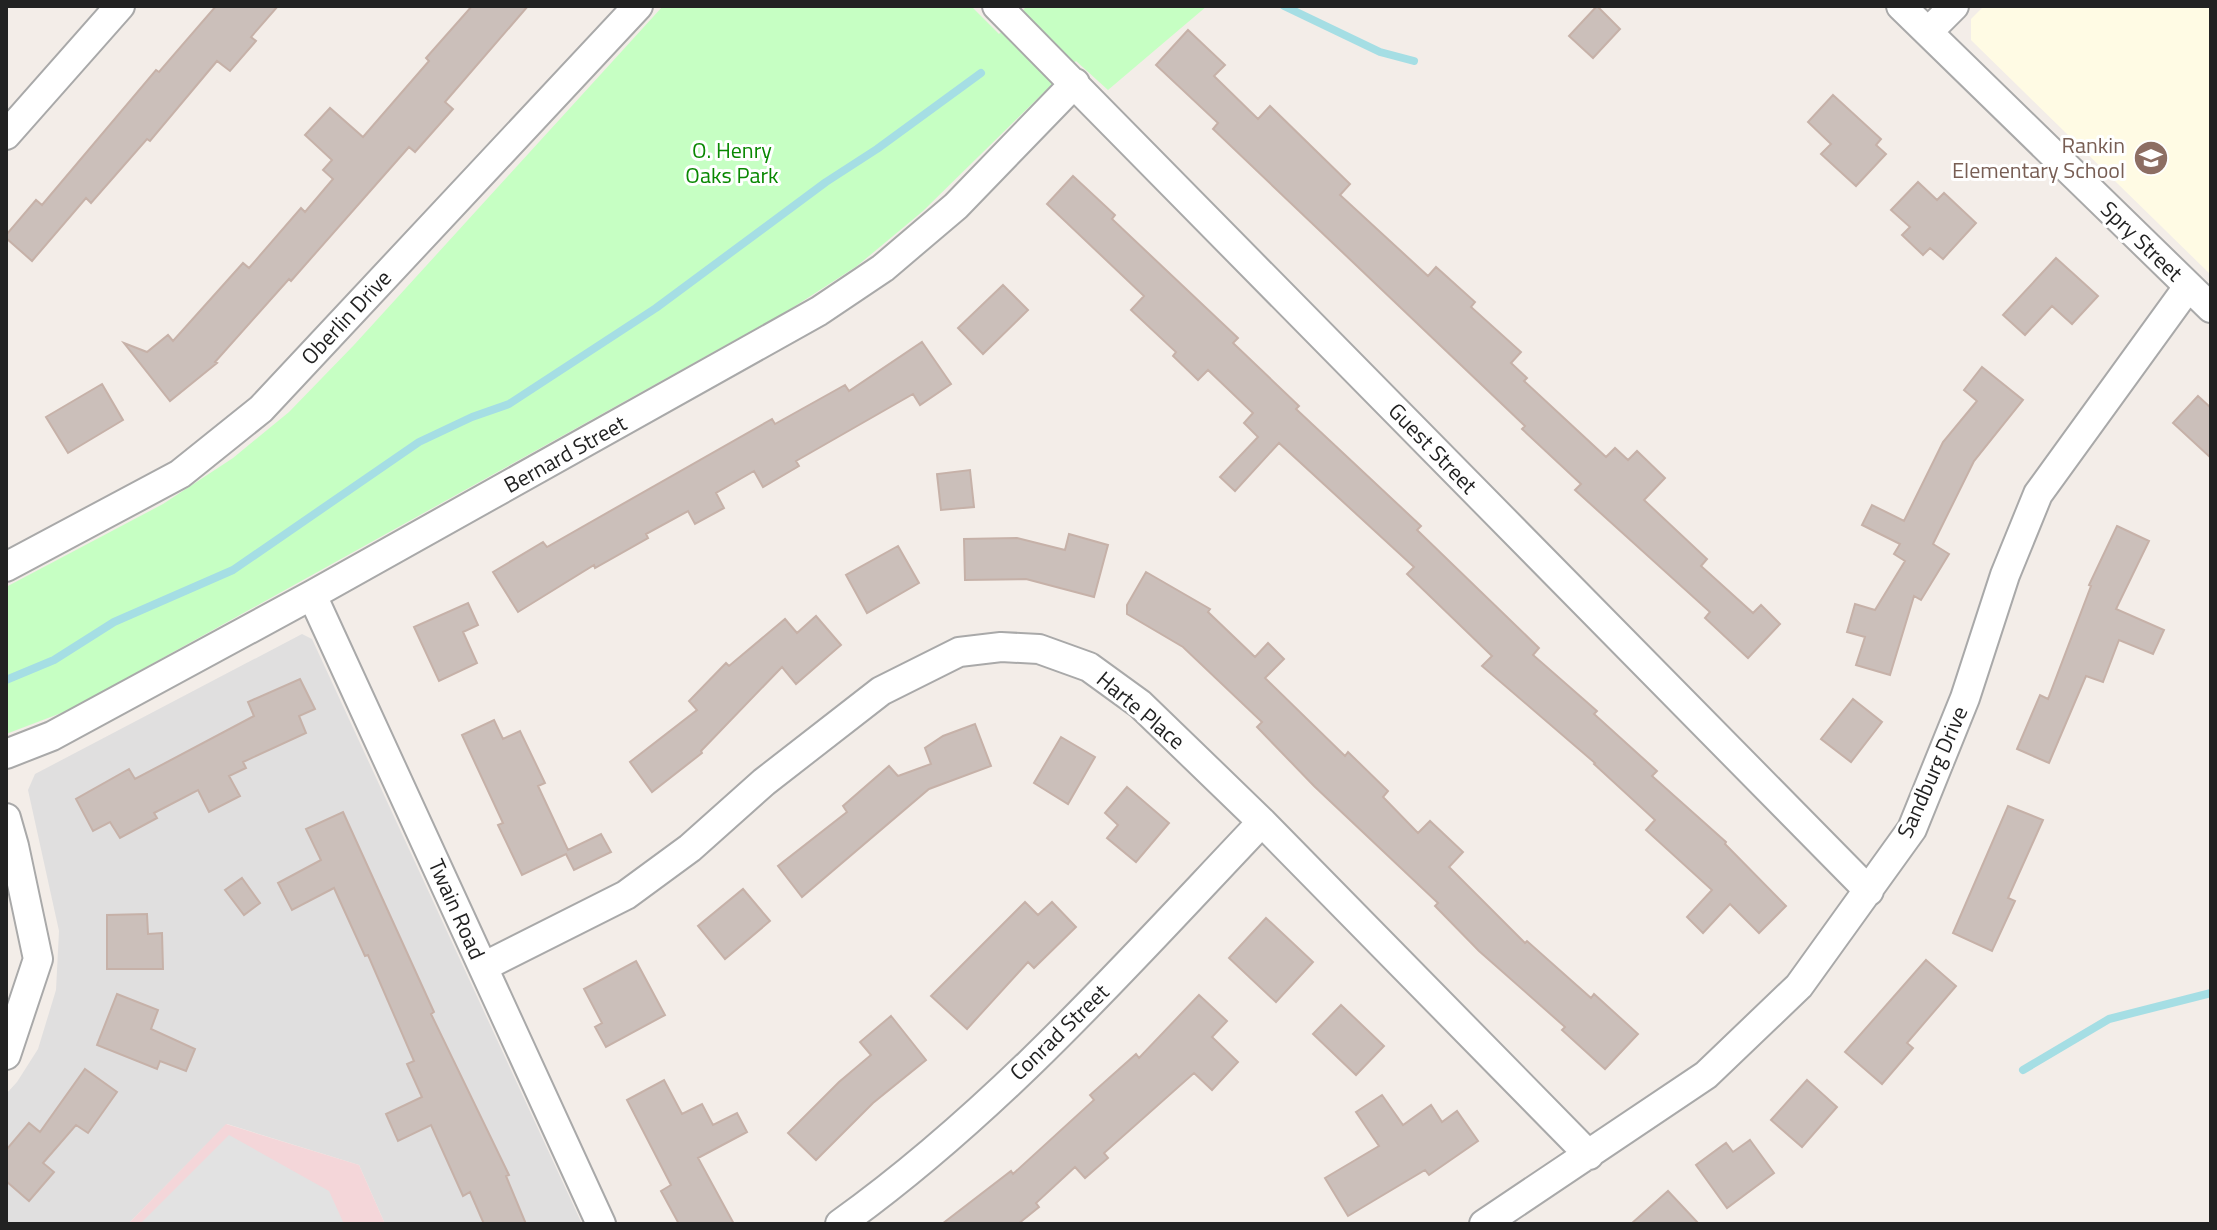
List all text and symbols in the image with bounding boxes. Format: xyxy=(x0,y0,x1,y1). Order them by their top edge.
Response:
place label: Rankin Elementary School xyxy=(1952,128,2125,187)
park label: O. Henry Oaks Park xyxy=(685,133,779,192)
school or university icon: Rankin Elementary School xyxy=(2132,139,2170,177)
street label: Spry Street xyxy=(2093,193,2191,289)
street label: Oberlin Drive xyxy=(293,262,399,372)
street label: Guest Street xyxy=(1381,395,1486,502)
street label: Bernard Street xyxy=(497,406,633,502)
street label: Harte Place xyxy=(1089,663,1193,757)
street label: Sandburg Drive xyxy=(1888,701,1976,843)
street label: Twain Road xyxy=(420,853,494,965)
street label: Conrad Street xyxy=(1002,975,1117,1088)

